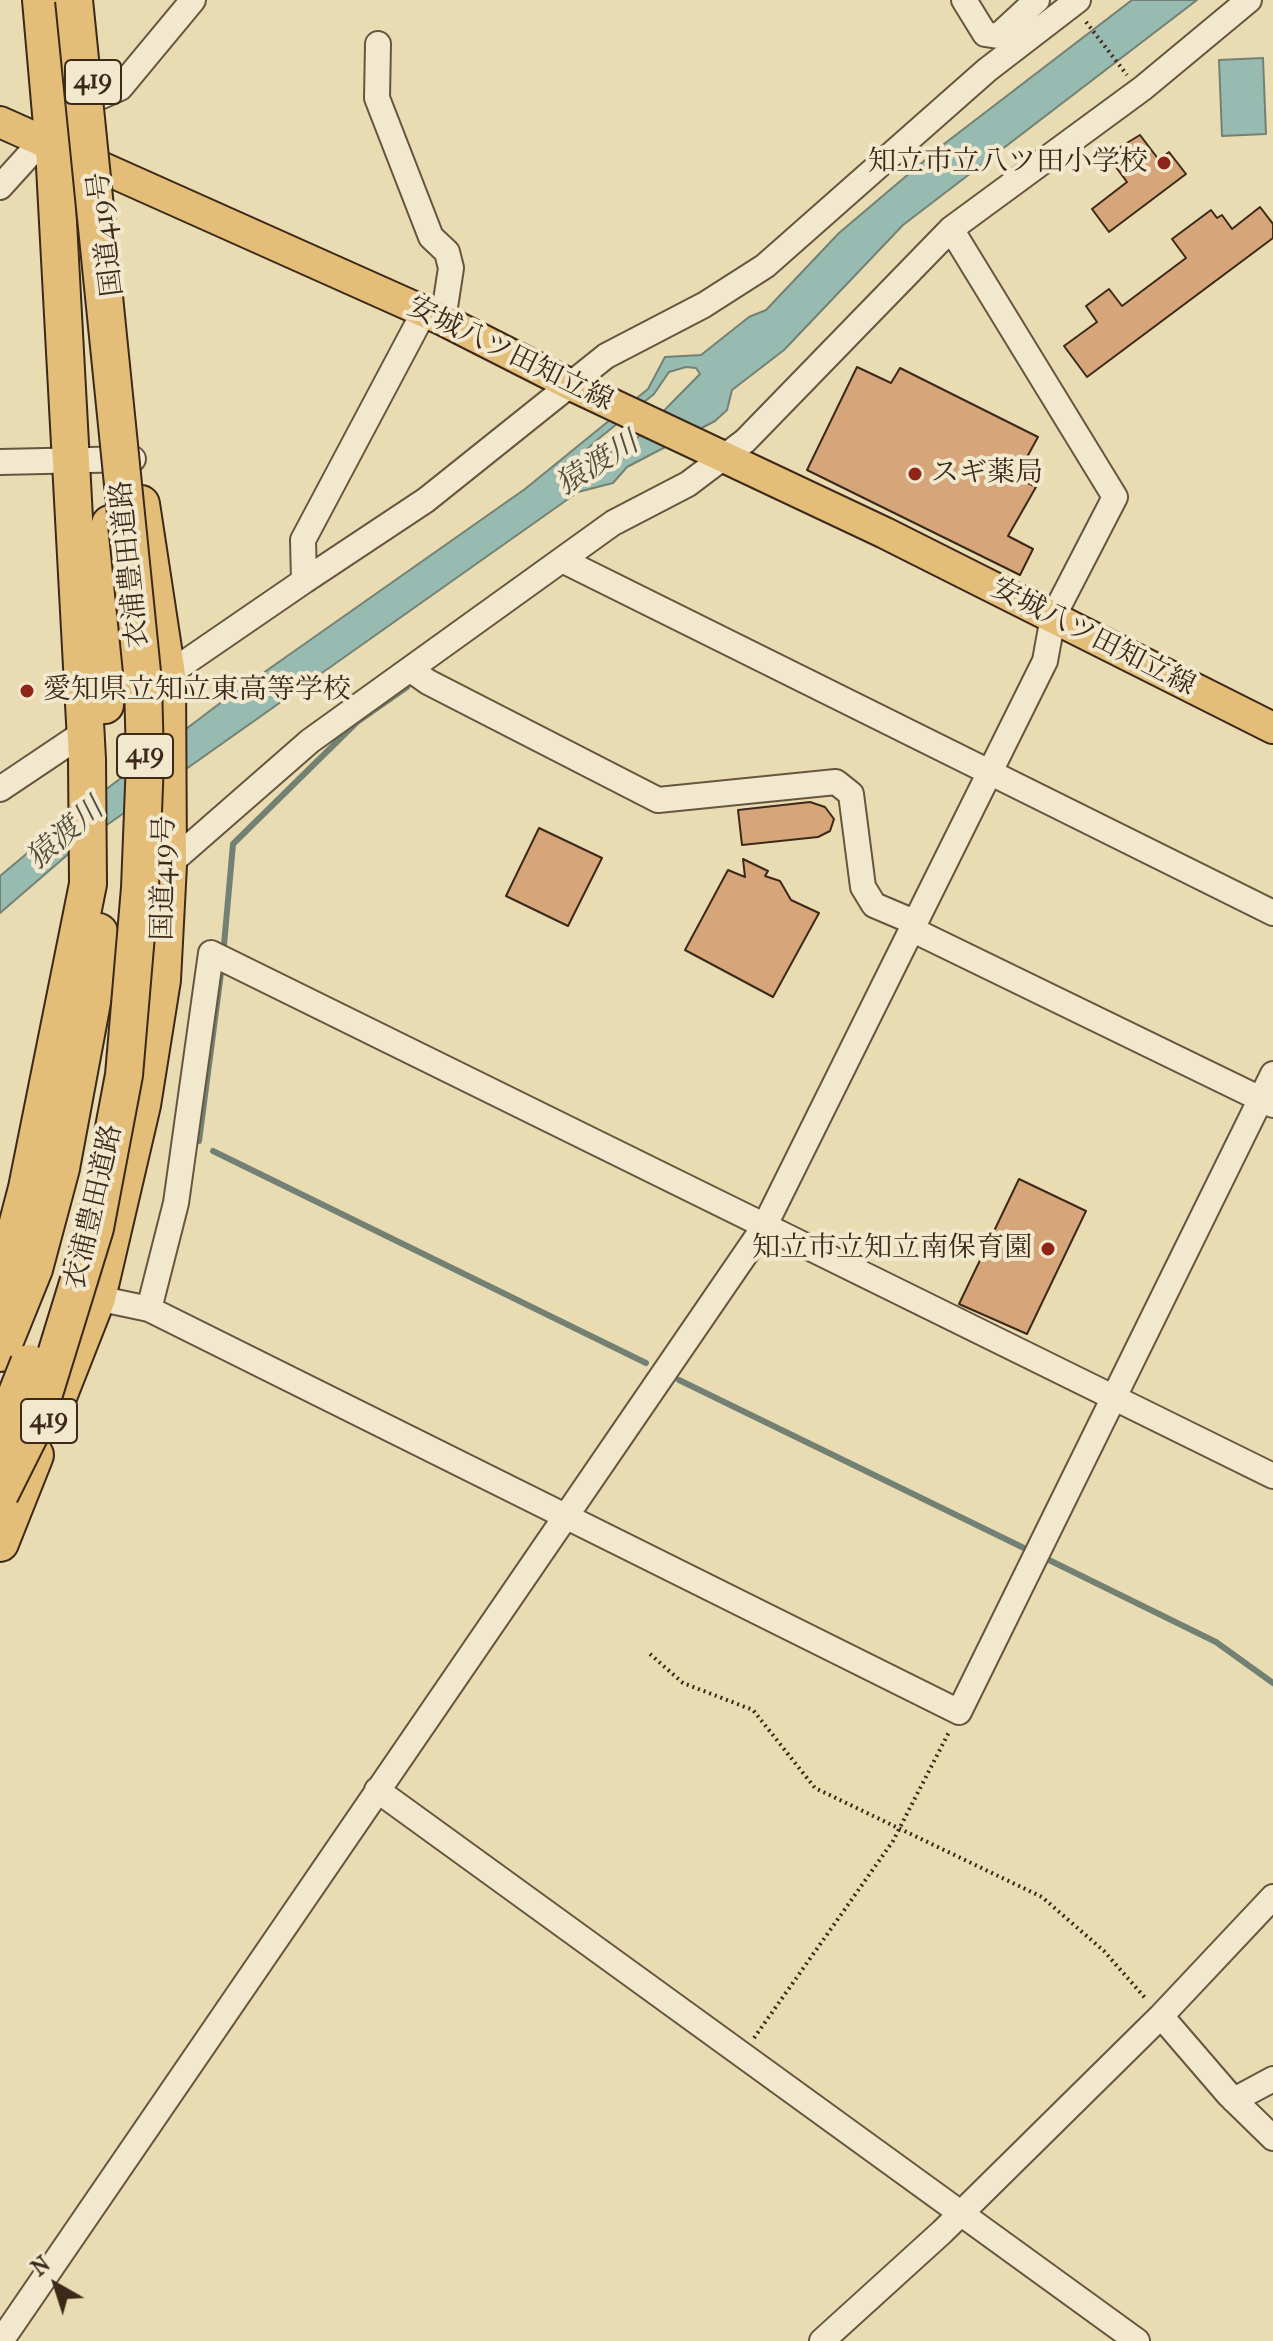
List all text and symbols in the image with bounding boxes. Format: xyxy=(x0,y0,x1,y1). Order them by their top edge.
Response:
road number: 419 xyxy=(65,60,121,104)
place label: 知立市立八ツ田小学校 xyxy=(868,146,1148,180)
marker: 知立市立八ツ田小学校 xyxy=(1155,154,1173,172)
street label: 国道419号 xyxy=(83,170,131,298)
street label: 安城八ツ田知立線 xyxy=(402,291,618,419)
water label: 猿渡川 xyxy=(550,426,646,504)
place label: スギ薬局 xyxy=(931,457,1043,491)
marker: スギ薬局 xyxy=(906,465,924,483)
street label: 衣浦豊田道路 xyxy=(106,479,156,649)
street label: 安城八ツ田知立線 xyxy=(986,572,1200,704)
place label: 愛知県立知立東高等学校 xyxy=(43,674,351,708)
marker: 愛知県立知立東高等学校 xyxy=(18,682,36,700)
road number: 419 xyxy=(117,734,173,778)
water label: 猿渡川 xyxy=(20,792,112,878)
street label: 国道419号 xyxy=(147,815,183,941)
street label: 衣浦豊田道路 xyxy=(60,1121,130,1293)
place label: 知立市立知立南保育園 xyxy=(752,1232,1032,1266)
marker: 知立市立知立南保育園 xyxy=(1039,1240,1057,1258)
road number: 419 xyxy=(21,1399,77,1443)
north arrow xyxy=(16,2245,96,2325)
text: N xyxy=(26,2251,56,2282)

